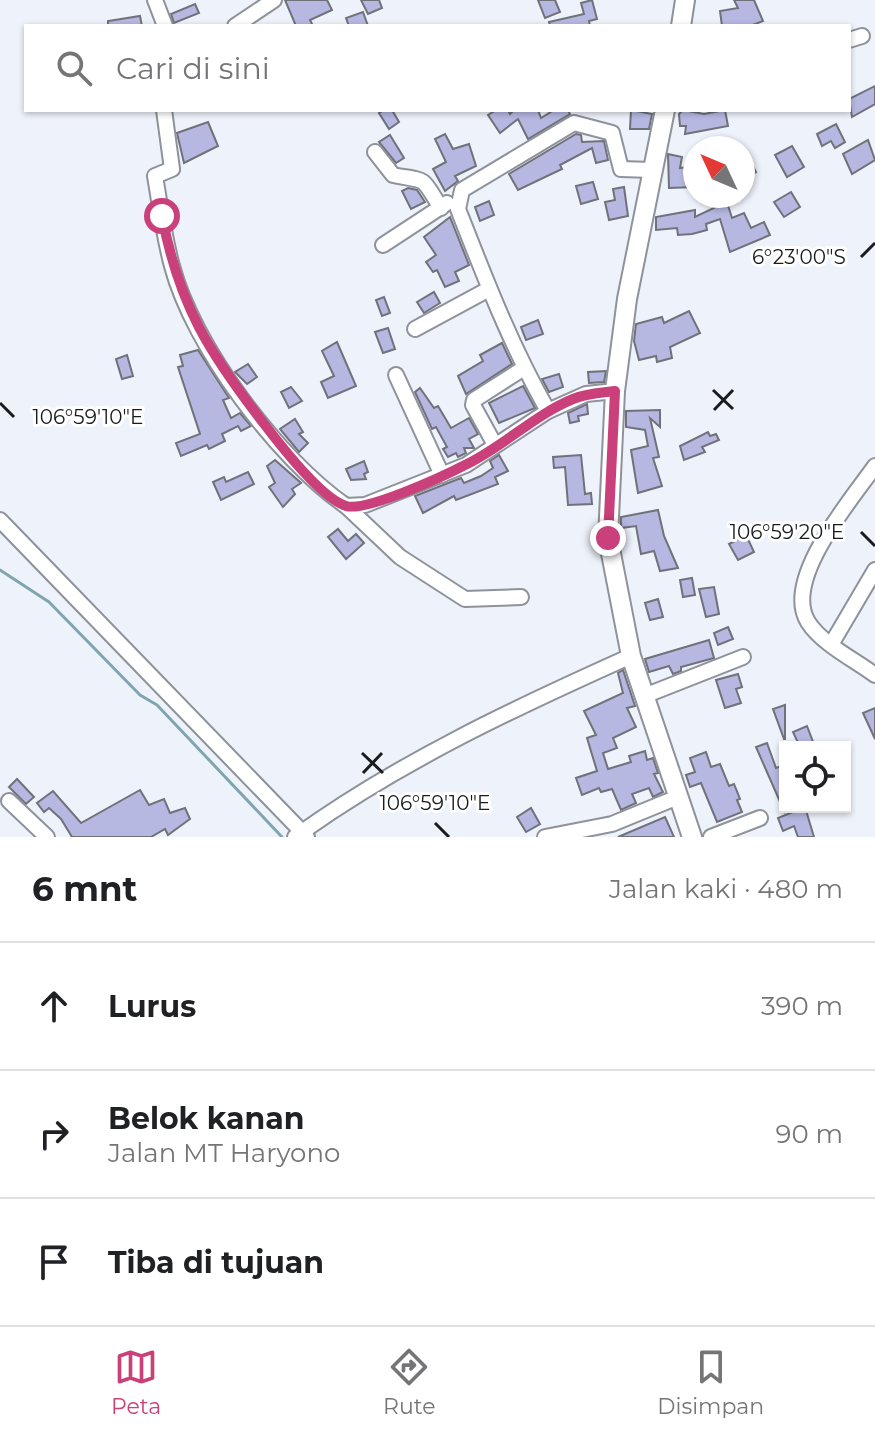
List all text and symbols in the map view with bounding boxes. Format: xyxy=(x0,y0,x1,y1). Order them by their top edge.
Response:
search box xyxy=(24,24,851,112)
icon: search xyxy=(52,46,96,90)
text: Cari di sini xyxy=(116,50,270,87)
north arrow xyxy=(683,136,755,208)
route start xyxy=(144,198,180,234)
text: 6°23'00"S xyxy=(752,245,846,269)
text: 106°59'10"E xyxy=(33,405,143,429)
route end xyxy=(590,520,626,556)
text: 106°59'20"E xyxy=(730,520,844,544)
map controls xyxy=(779,741,851,813)
button: locate xyxy=(779,741,851,813)
text: 106°59'10"E xyxy=(380,791,490,815)
text: 6 mnt xyxy=(32,868,137,910)
text: Jalan kaki · 480 m xyxy=(609,873,843,905)
icon: ahead xyxy=(32,984,76,1028)
text: Lurus xyxy=(108,988,196,1025)
text: 390 m xyxy=(761,990,843,1022)
text: Belok kanan xyxy=(108,1100,305,1137)
icon: right xyxy=(32,1112,76,1156)
text: 90 m xyxy=(776,1118,843,1150)
text: Jalan MT Haryono xyxy=(108,1137,340,1169)
icon: arrive xyxy=(32,1240,76,1284)
text: Tiba di tujuan xyxy=(108,1244,324,1281)
tab: Peta xyxy=(111,1345,161,1420)
tab: Rute xyxy=(383,1345,436,1420)
tab: Disimpan xyxy=(657,1345,764,1420)

